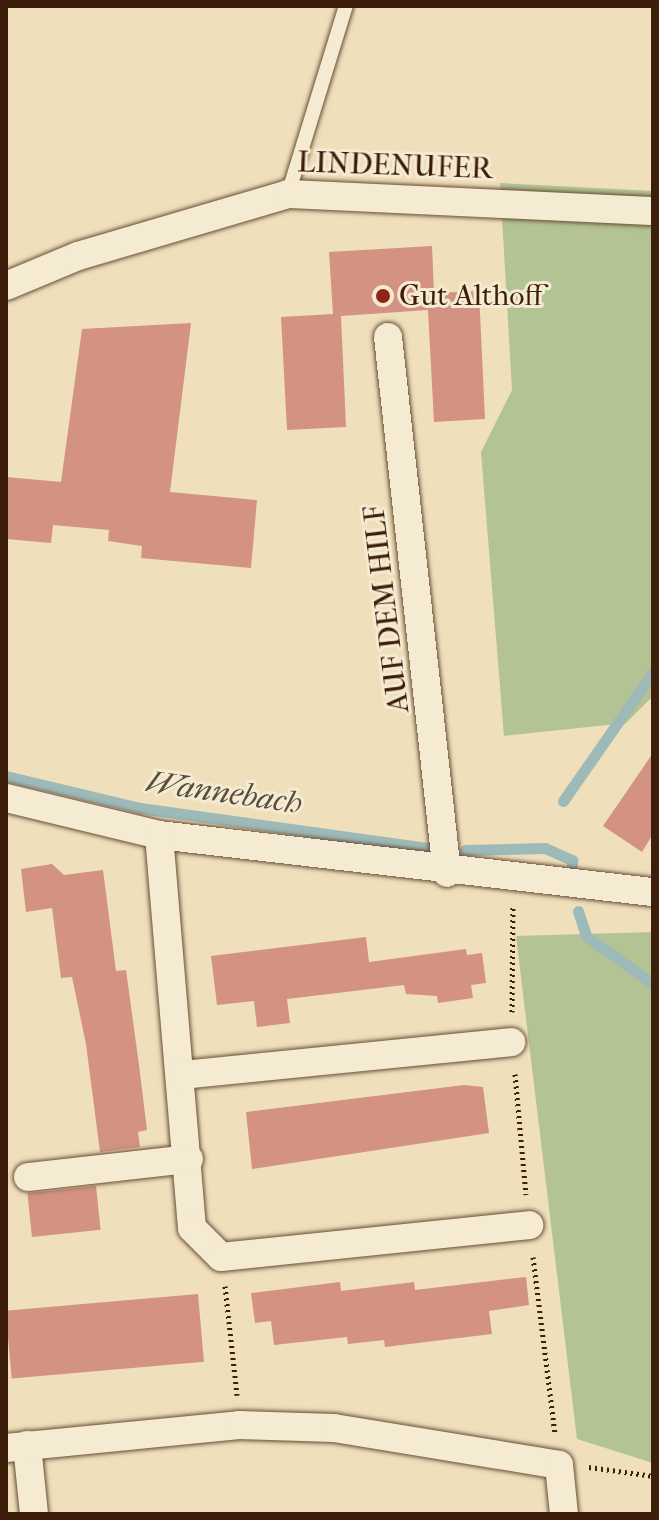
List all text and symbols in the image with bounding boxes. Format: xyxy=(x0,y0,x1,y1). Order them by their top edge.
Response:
street label: LINDENUFER xyxy=(297,145,493,187)
place label: Gut Althoff xyxy=(399,278,542,314)
marker: Gut Althoff xyxy=(374,287,392,305)
street label: AUF DEM HILF xyxy=(356,503,418,715)
water label: Wannebach xyxy=(143,763,305,823)

